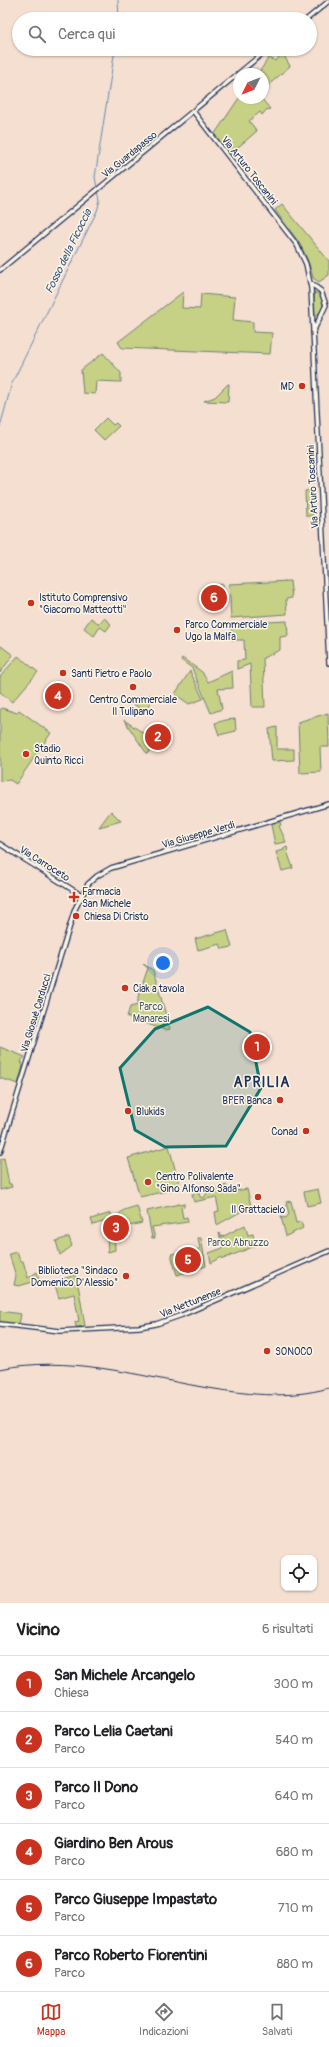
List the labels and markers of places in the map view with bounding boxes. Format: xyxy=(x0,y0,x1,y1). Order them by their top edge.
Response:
place label: MD xyxy=(281,381,294,393)
marker: MD xyxy=(297,381,307,391)
pin: 6 xyxy=(201,583,227,613)
place label: Istituto Comprensivo "Giacomo Matteotti" xyxy=(39,592,128,616)
marker: Istituto Comprensivo "Giacomo Matteotti" xyxy=(26,598,36,608)
place label: Parco Commerciale Ugo la Malfa xyxy=(185,619,267,643)
marker: Parco Commerciale Ugo la Malfa xyxy=(172,625,182,635)
marker: Santi Pietro e Paolo xyxy=(58,668,68,678)
place label: Santi Pietro e Paolo xyxy=(71,668,153,680)
pin: 4 xyxy=(45,681,71,711)
marker: Centro Commerciale Il Tulipano xyxy=(128,682,138,692)
place label: Centro Commerciale Il Tulipano xyxy=(89,694,177,718)
pin: 2 xyxy=(145,722,171,752)
place label: Stadio Quinto Ricci xyxy=(34,743,84,767)
marker: Stadio Quinto Ricci xyxy=(21,749,31,759)
place label: Farmacia San Michele xyxy=(82,886,131,910)
marker: Farmacia San Michele xyxy=(69,892,79,902)
marker: Chiesa Di Cristo xyxy=(71,911,81,921)
place label: Chiesa Di Cristo xyxy=(84,911,149,923)
marker: Ciak a tavola xyxy=(120,983,130,993)
place label: Ciak a tavola xyxy=(133,983,185,995)
pin: 1 xyxy=(244,1032,270,1062)
place label: BPER Banca xyxy=(222,1095,272,1107)
marker: BPER Banca xyxy=(275,1095,285,1105)
marker: Blukids xyxy=(123,1106,133,1116)
place label: Blukids xyxy=(136,1106,165,1118)
place label: Conad xyxy=(271,1126,298,1138)
marker: Conad xyxy=(301,1126,311,1136)
place label: Centro Polivalente "Gino Alfonso Sada" xyxy=(156,1171,241,1195)
marker: Centro Polivalente "Gino Alfonso Sada" xyxy=(143,1177,153,1187)
marker: Il Grattacielo xyxy=(253,1192,263,1202)
place label: Il Grattacielo xyxy=(231,1204,286,1216)
pin: 3 xyxy=(103,1213,129,1243)
pin: 5 xyxy=(175,1245,201,1275)
place label: Biblioteca "Sindaco Domenico D'Alessio" xyxy=(31,1265,119,1289)
marker: Biblioteca "Sindaco Domenico D'Alessio" xyxy=(121,1271,131,1281)
marker: SONOCO xyxy=(262,1346,272,1356)
place label: SONOCO xyxy=(275,1346,312,1358)

